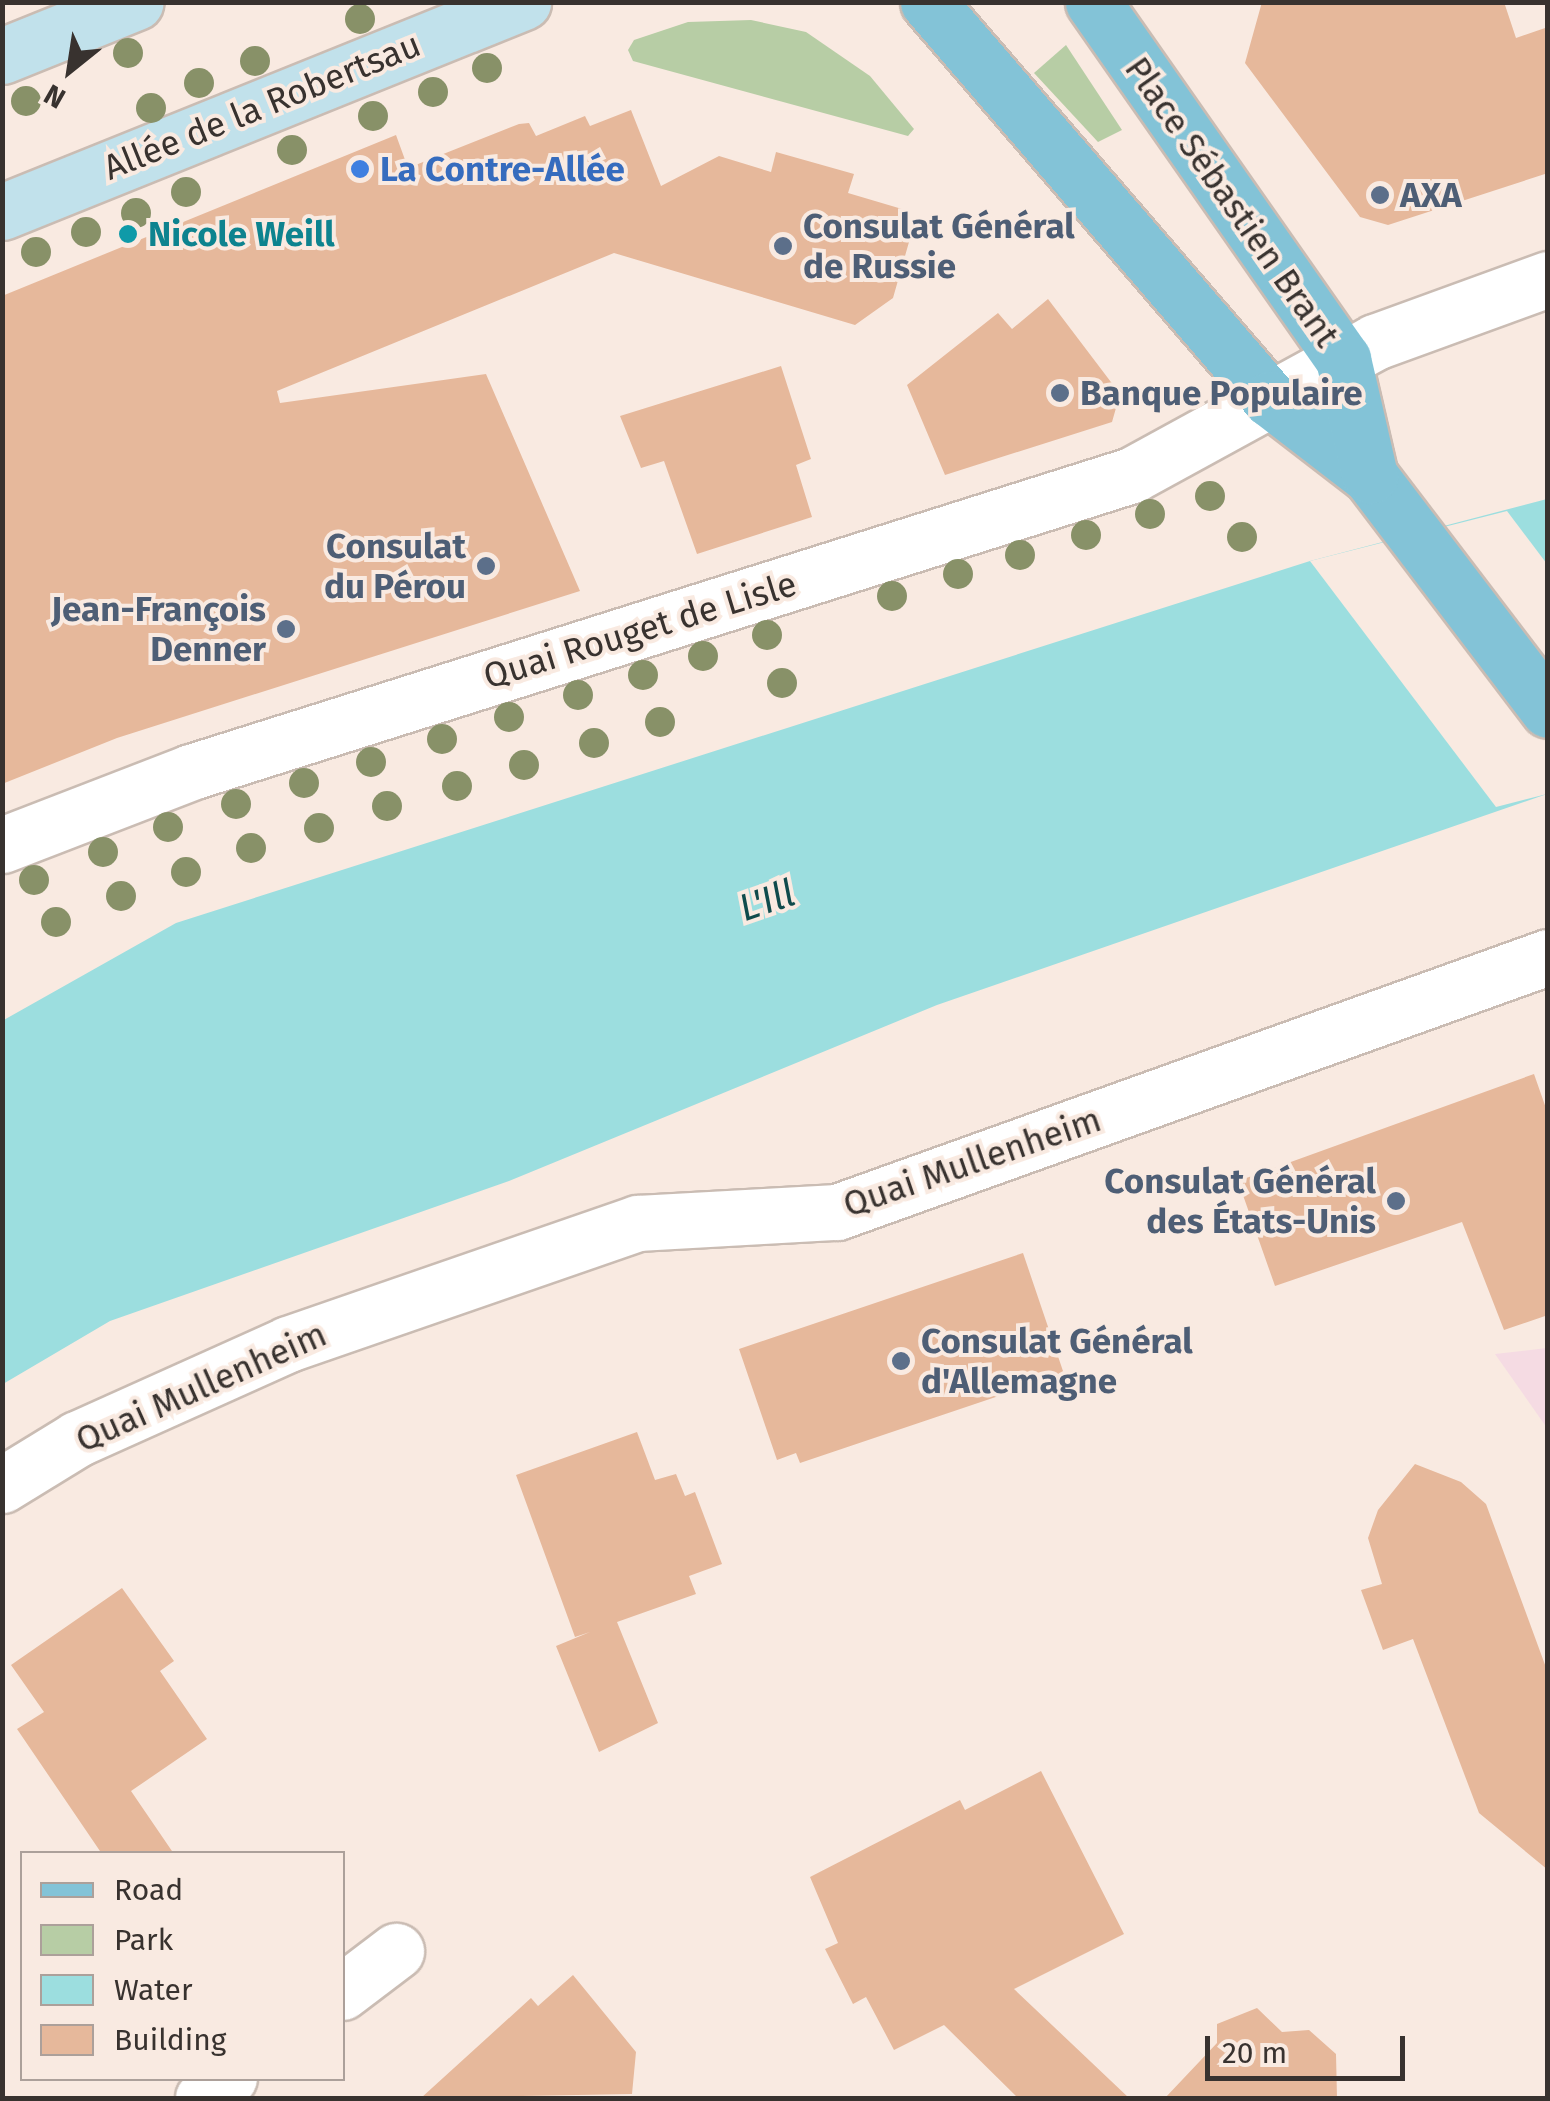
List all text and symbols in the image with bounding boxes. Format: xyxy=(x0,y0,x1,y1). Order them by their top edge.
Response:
north arrow xyxy=(20,20,120,120)
street label: Allée de la Robertsau xyxy=(97,23,427,189)
street label: Place Sébastien Brant xyxy=(1116,49,1348,355)
text: N xyxy=(38,77,71,115)
place label: La Contre-Allée xyxy=(380,148,625,190)
marker: La Contre-Allée xyxy=(349,158,371,180)
place label: AXA xyxy=(1400,174,1462,216)
marker: AXA xyxy=(1369,184,1391,206)
place label: Consulat Général de Russie xyxy=(803,205,1075,287)
place label: Nicole Weill xyxy=(148,213,335,255)
marker: Nicole Weill xyxy=(117,223,139,245)
marker: Consulat Général de Russie xyxy=(772,235,794,257)
place label: Banque Populaire xyxy=(1080,372,1362,414)
marker: Banque Populaire xyxy=(1049,382,1071,404)
place label: Consulat du Pérou xyxy=(324,525,466,607)
marker: Consulat du Pérou xyxy=(475,555,497,577)
street label: Quai Rouget de Lisle xyxy=(479,562,801,698)
place label: Jean-François Denner xyxy=(51,588,266,670)
marker: Jean-François Denner xyxy=(275,618,297,640)
water label: L'Ill xyxy=(733,870,801,932)
street label: Quai Mullenheim xyxy=(838,1098,1106,1226)
place label: Consulat Général des États-Unis xyxy=(1104,1160,1376,1242)
marker: Consulat Général des États-Unis xyxy=(1385,1190,1407,1212)
street label: Quai Mullenheim xyxy=(69,1313,333,1461)
place label: Consulat Général d'Allemagne xyxy=(921,1320,1193,1402)
marker: Consulat Général d'Allemagne xyxy=(890,1350,912,1372)
legend xyxy=(20,1851,345,2081)
text: Road xyxy=(114,1872,183,1908)
text: Park xyxy=(114,1922,173,1958)
text: Water xyxy=(114,1972,193,2008)
scale bar xyxy=(1210,2016,1410,2078)
text: Building xyxy=(114,2022,226,2058)
text: 20 m xyxy=(1222,2035,1287,2071)

